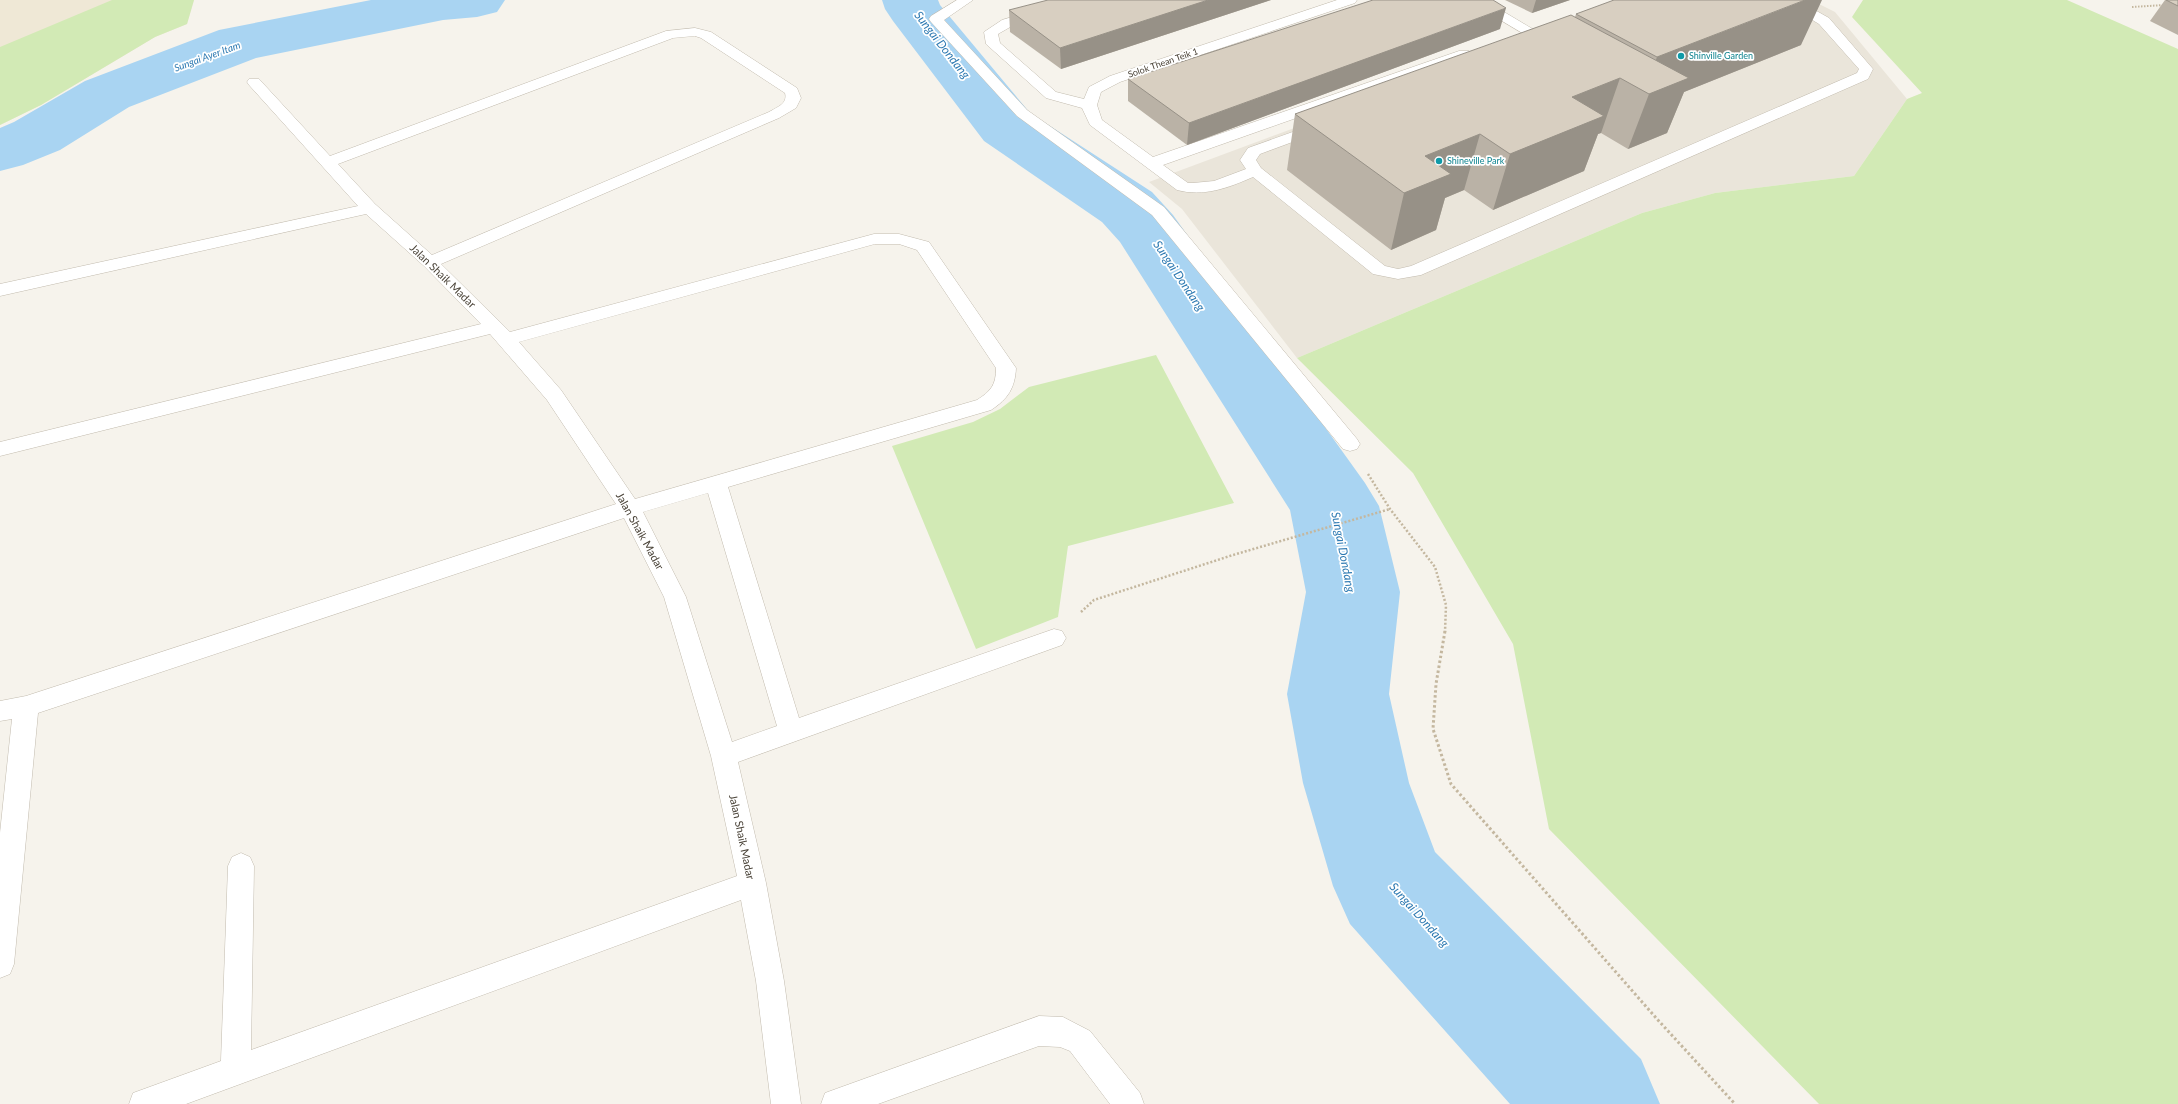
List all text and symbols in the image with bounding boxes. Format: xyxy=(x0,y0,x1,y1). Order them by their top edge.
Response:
water label: Sungai Dondang xyxy=(911,8,974,82)
water label: Sungai Ayer Itam xyxy=(172,38,242,74)
street label: Solok Thean Teik 1 xyxy=(1126,45,1199,80)
place label: Shinville Garden xyxy=(1689,50,1753,61)
marker: Shinville Garden xyxy=(1676,51,1686,61)
place label: Shineville Park xyxy=(1447,155,1505,166)
marker: Shineville Park xyxy=(1434,156,1444,166)
water label: Sungai Dondang xyxy=(1150,238,1209,314)
street label: Jalan Shaik Madar xyxy=(408,241,479,310)
street label: Jalan Shaik Madar xyxy=(614,490,667,572)
water label: Sungai Dondang xyxy=(1328,510,1359,594)
street label: Jalan Shaik Madar xyxy=(727,793,758,881)
water label: Sungai Dondang xyxy=(1386,879,1452,950)

